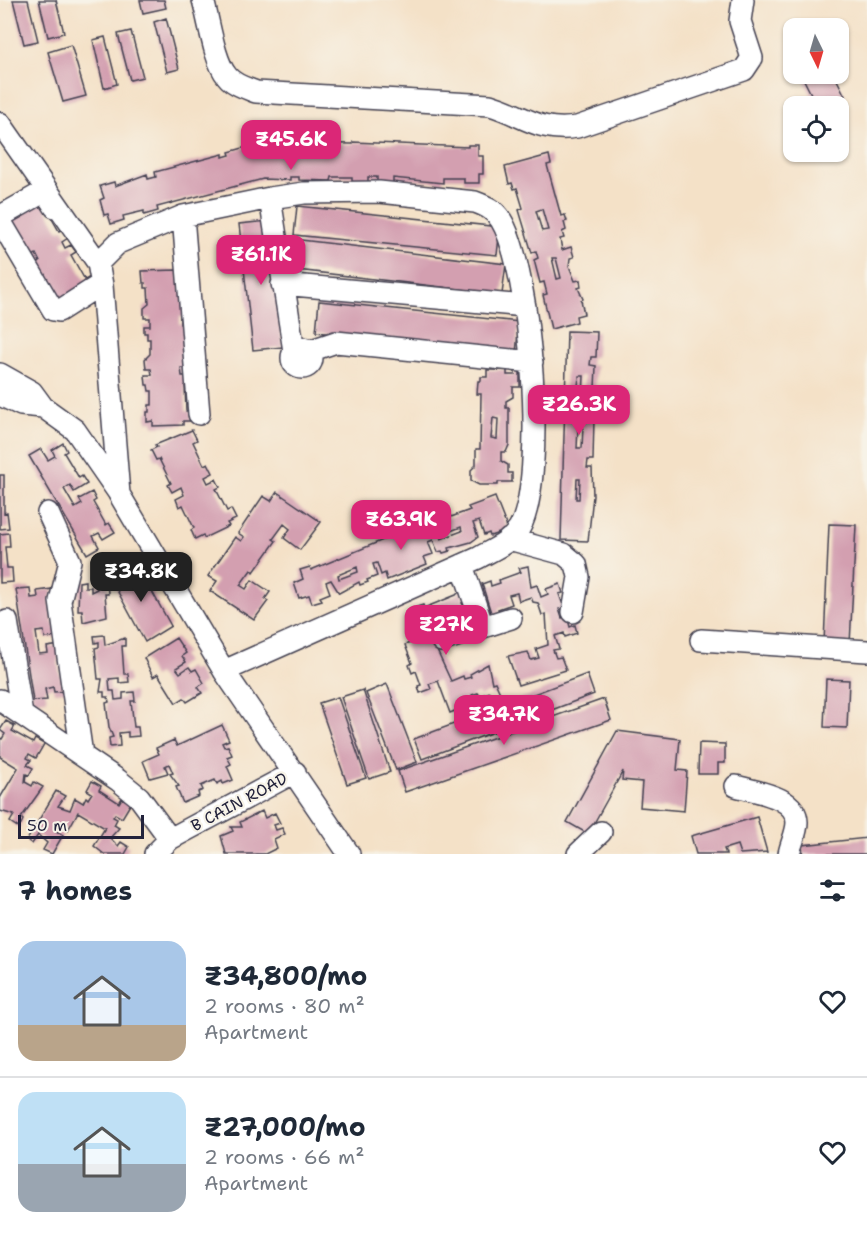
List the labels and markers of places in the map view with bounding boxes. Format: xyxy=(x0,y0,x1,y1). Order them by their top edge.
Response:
pin: ₹45.6K xyxy=(242,120,340,171)
pin: ₹61.1K xyxy=(212,235,310,286)
pin: ₹26.3K xyxy=(530,385,628,436)
pin: ₹63.9K xyxy=(352,500,450,551)
pin: ₹34.8K xyxy=(92,552,190,603)
pin: ₹27K xyxy=(410,605,482,656)
pin: ₹34.7K xyxy=(455,695,553,746)

